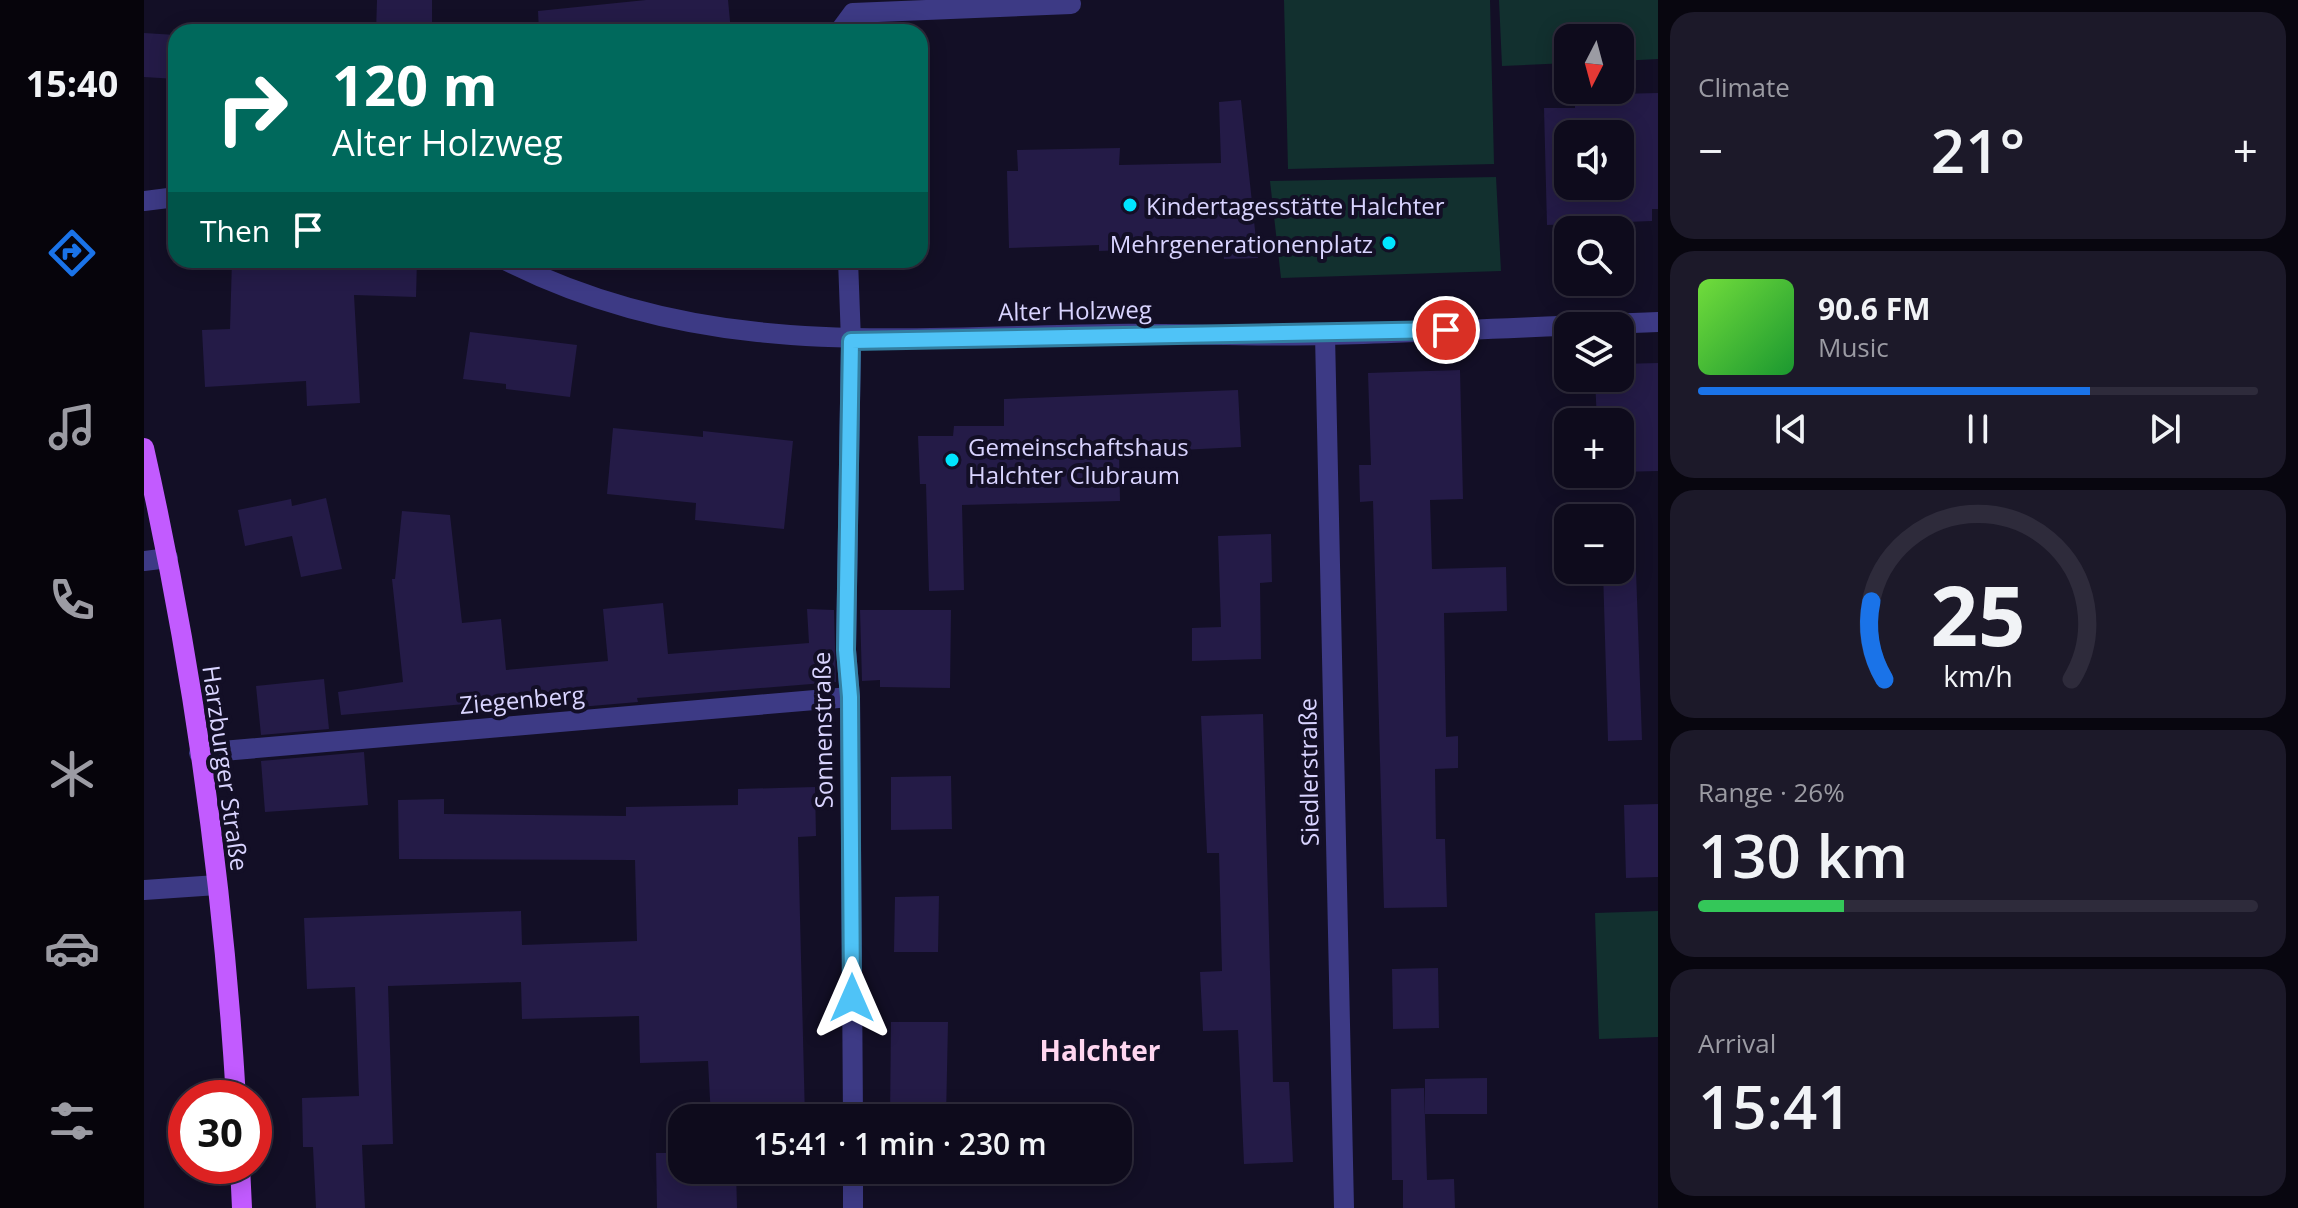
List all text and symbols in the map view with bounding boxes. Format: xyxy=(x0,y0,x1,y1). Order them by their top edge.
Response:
north arrow xyxy=(1554,24,1634,104)
map controls xyxy=(1554,24,1634,584)
text: 120 m xyxy=(332,46,498,122)
icon: right xyxy=(200,56,304,160)
text: 15:40 xyxy=(26,59,118,108)
text: Climate xyxy=(1698,69,1790,105)
text: 21° xyxy=(1931,109,2025,191)
text: Alter Holzweg xyxy=(332,118,563,167)
button: sound xyxy=(1554,120,1634,200)
text: − xyxy=(1698,120,1723,180)
text: + xyxy=(2233,120,2258,180)
place label: Kindertagesstätte Halchter xyxy=(1146,189,1445,222)
marker: Kindertagesstätte Halchter xyxy=(1121,196,1139,214)
icon: arrive xyxy=(286,208,330,252)
text: Then xyxy=(200,210,270,251)
button: search xyxy=(1554,216,1634,296)
icon: directions xyxy=(44,225,100,281)
place label: Mehrgenerationenplatz xyxy=(1110,227,1373,260)
marker: Mehrgenerationenplatz xyxy=(1380,234,1398,252)
text: 90.6 FM xyxy=(1818,288,1931,329)
street label: Alter Holzweg xyxy=(998,292,1152,328)
pin xyxy=(1412,296,1480,364)
icon: arrive xyxy=(1424,308,1468,352)
button: layers xyxy=(1554,312,1634,392)
text: Music xyxy=(1818,329,1889,365)
icon: music xyxy=(44,399,100,455)
icon: previous xyxy=(1769,407,1813,451)
icon: pause xyxy=(1956,407,2000,451)
icon: next xyxy=(2143,407,2187,451)
button: + xyxy=(1554,408,1634,488)
place label: Gemeinschaftshaus Halchter Clubraum xyxy=(968,430,1189,491)
marker: Gemeinschaftshaus Halchter Clubraum xyxy=(943,451,961,469)
button: − xyxy=(1554,504,1634,584)
text: 25 xyxy=(1930,557,2026,670)
icon: phone xyxy=(44,572,100,628)
street label: Sonnenstraße xyxy=(804,651,840,809)
text: km/h xyxy=(1943,656,2013,695)
street label: Harzburger Straße xyxy=(195,663,257,873)
street label: Ziegenberg xyxy=(458,677,586,721)
street label: Siedlerstraße xyxy=(1290,698,1326,846)
icon: climate xyxy=(44,746,100,802)
text: Range · 26% xyxy=(1698,774,1845,810)
text: 130 km xyxy=(1698,814,1908,896)
icon: car xyxy=(44,920,100,976)
position arrow xyxy=(810,956,894,1040)
text: Arrival xyxy=(1698,1025,1776,1061)
district label: Halchter xyxy=(1039,1031,1161,1069)
text: 15:41 xyxy=(1698,1065,1852,1147)
speed limit sign: 30 xyxy=(168,1080,272,1184)
icon: filters xyxy=(44,1093,100,1149)
text: 15:41 · 1 min · 230 m xyxy=(753,1123,1047,1164)

